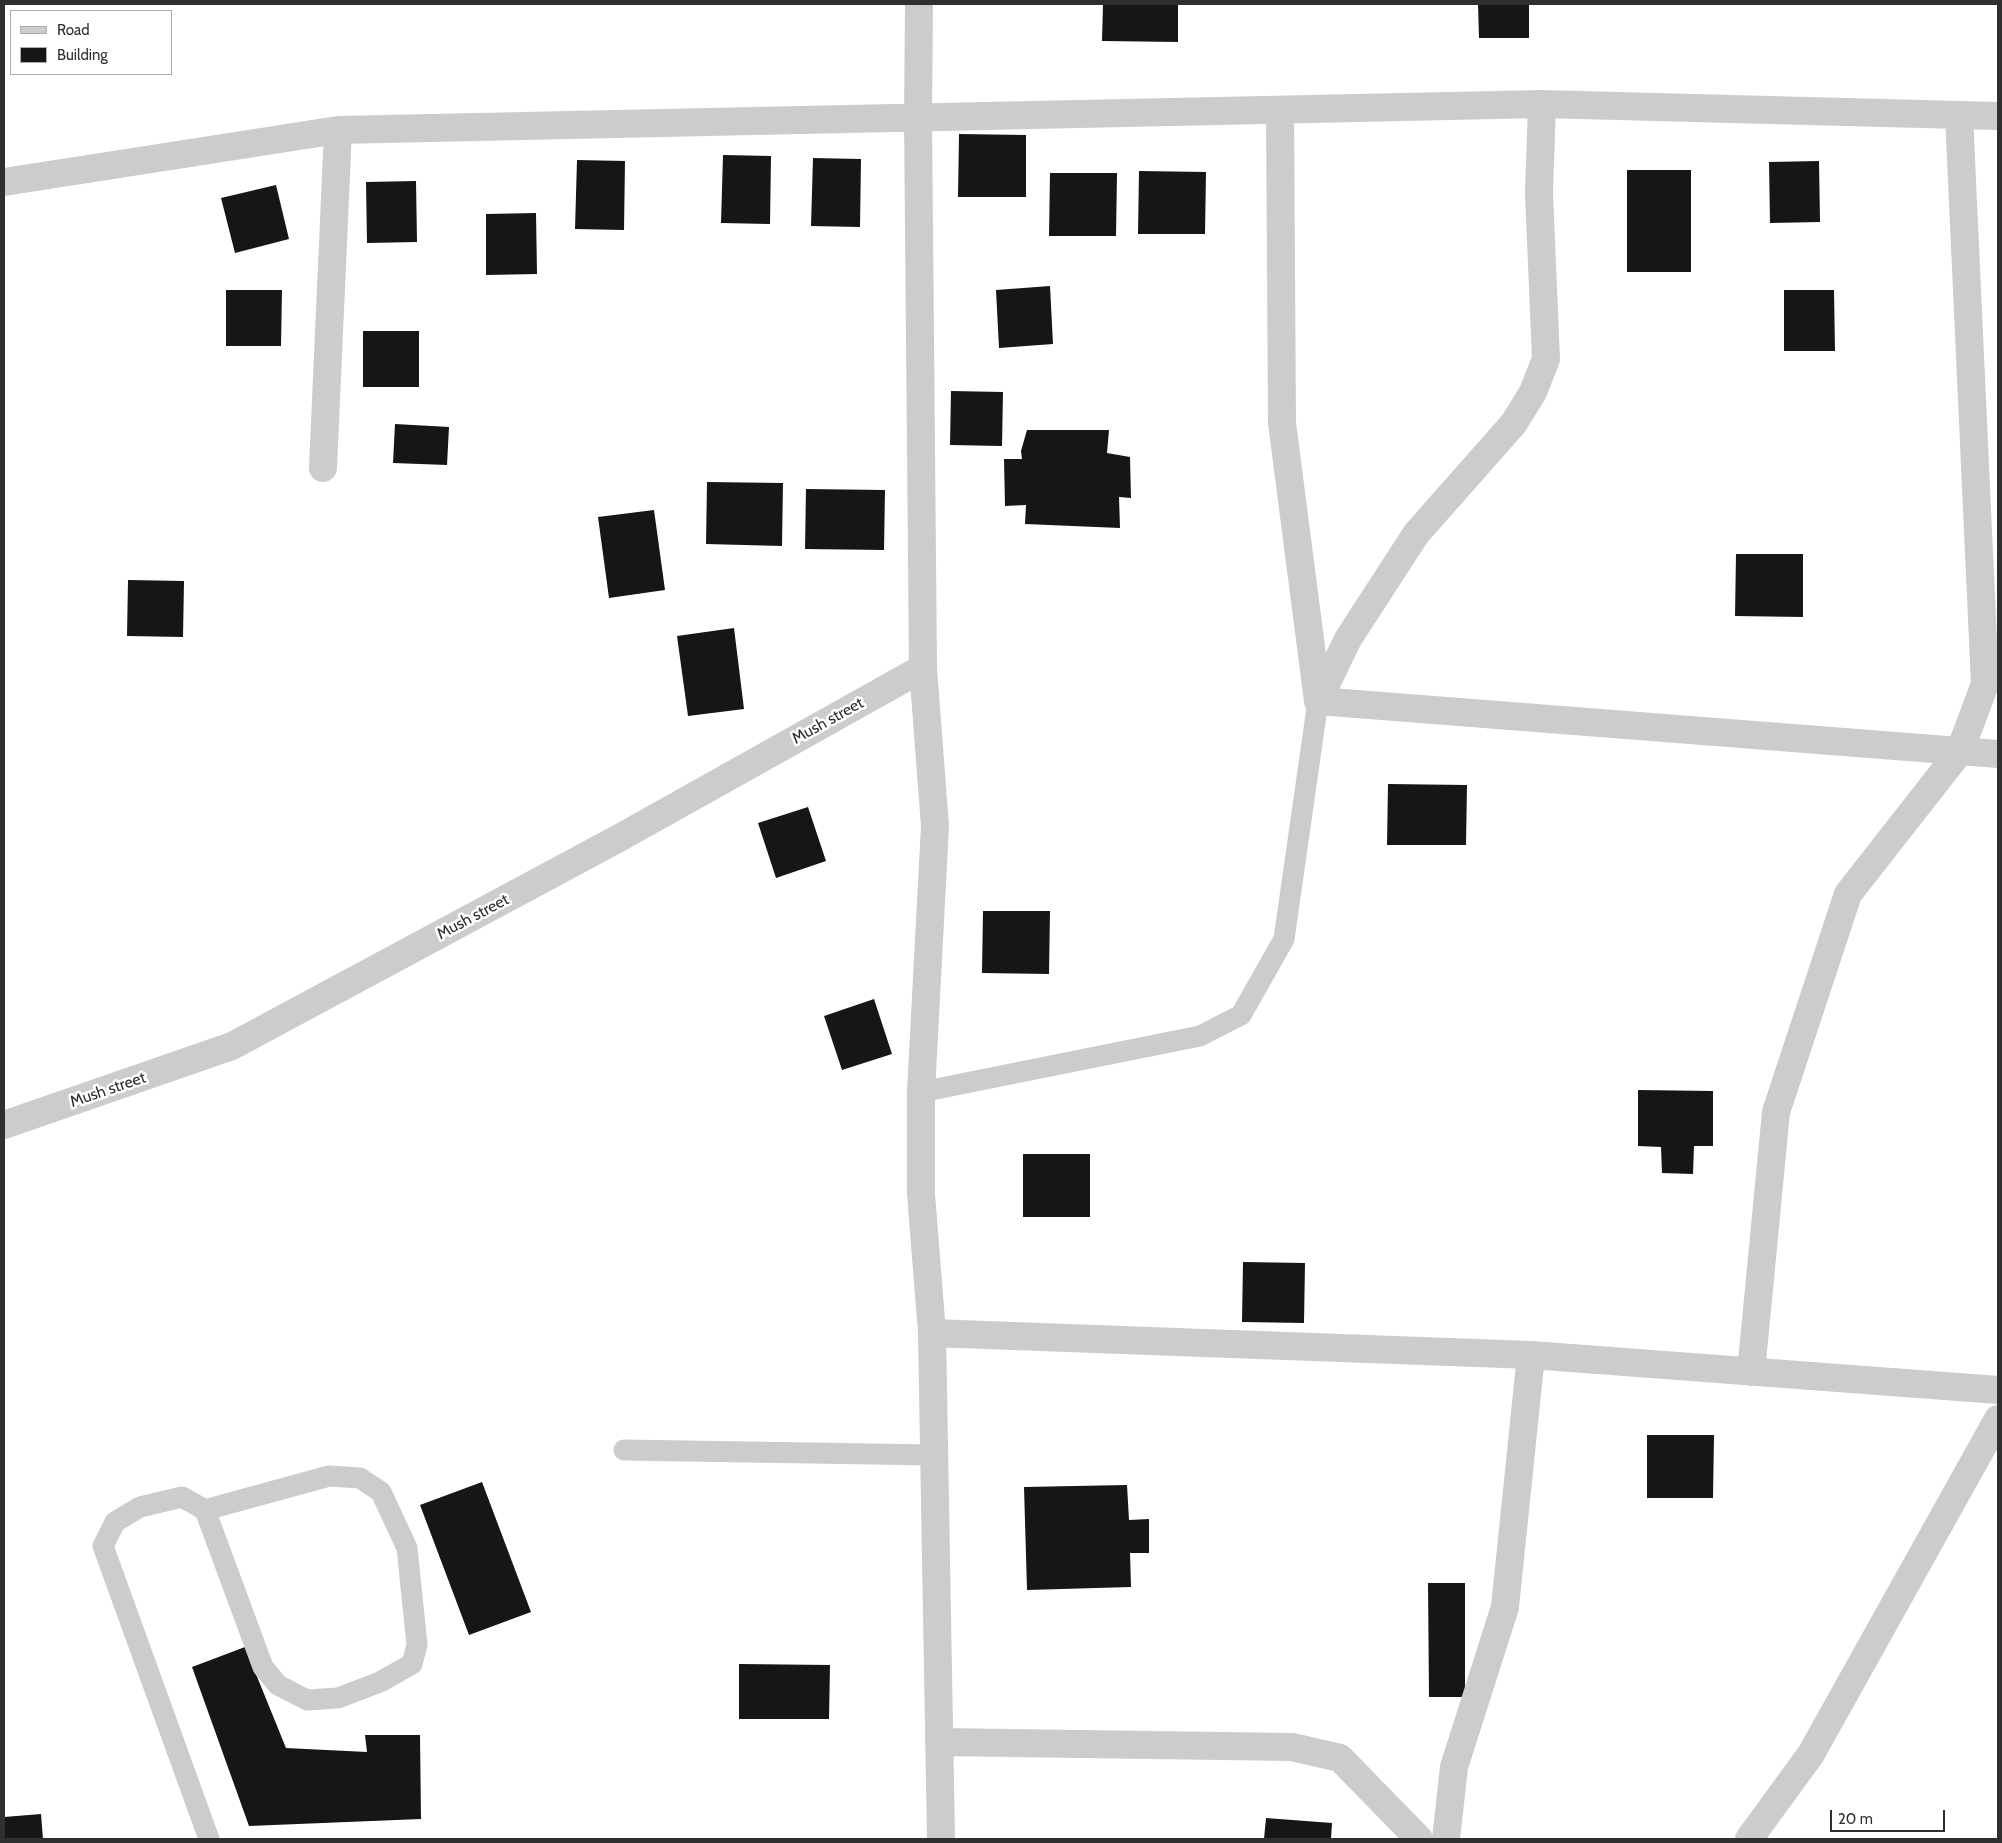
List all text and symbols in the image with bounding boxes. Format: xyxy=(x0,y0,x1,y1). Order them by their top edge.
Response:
legend xyxy=(10,10,172,75)
text: Road xyxy=(57,21,90,39)
text: Building xyxy=(57,46,108,64)
street label: Mush street xyxy=(789,694,867,748)
street label: Mush street xyxy=(434,890,512,944)
street label: Mush street xyxy=(68,1068,148,1112)
scale bar xyxy=(1832,1800,1947,1832)
text: 20 m xyxy=(1838,1810,1873,1828)

